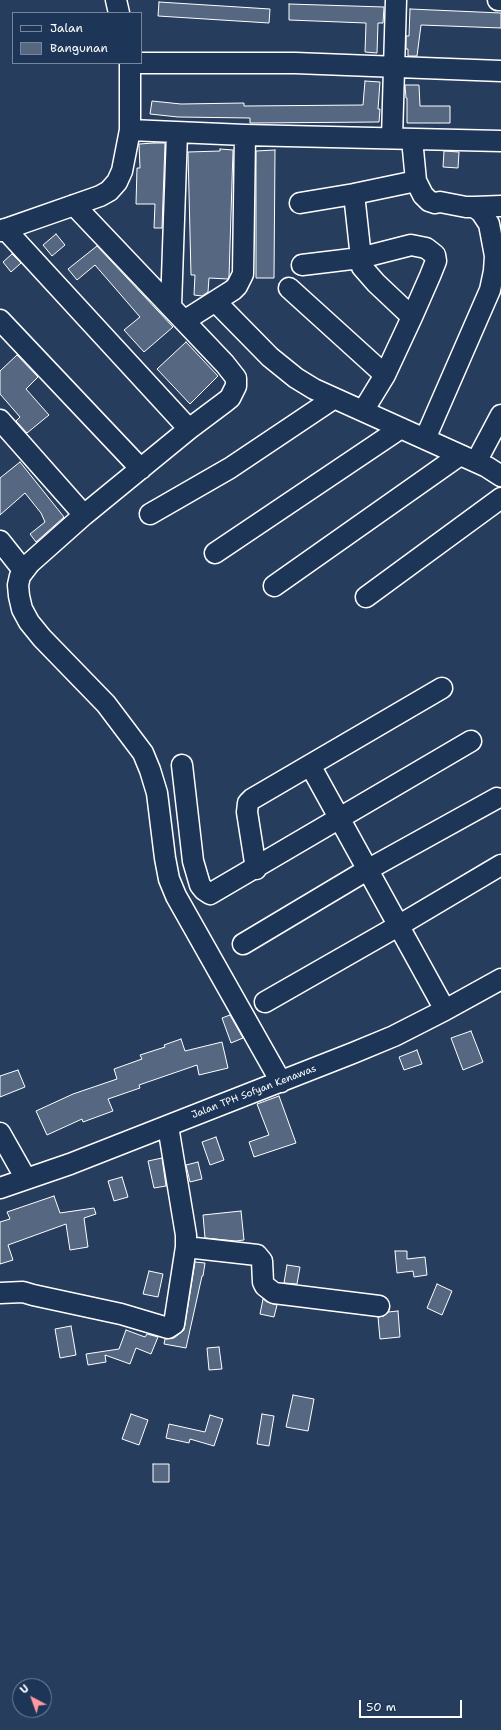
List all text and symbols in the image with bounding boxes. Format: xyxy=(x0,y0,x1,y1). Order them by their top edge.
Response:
legend xyxy=(12,12,142,64)
text: Jalan xyxy=(50,20,83,36)
text: Bangunan xyxy=(50,40,108,56)
street label: Jalan TPH Sofyan Kenawas xyxy=(190,1063,318,1121)
north arrow xyxy=(12,1678,52,1718)
text: U xyxy=(17,1681,32,1697)
scale bar xyxy=(361,1692,464,1718)
text: 50 m xyxy=(366,1699,396,1715)

